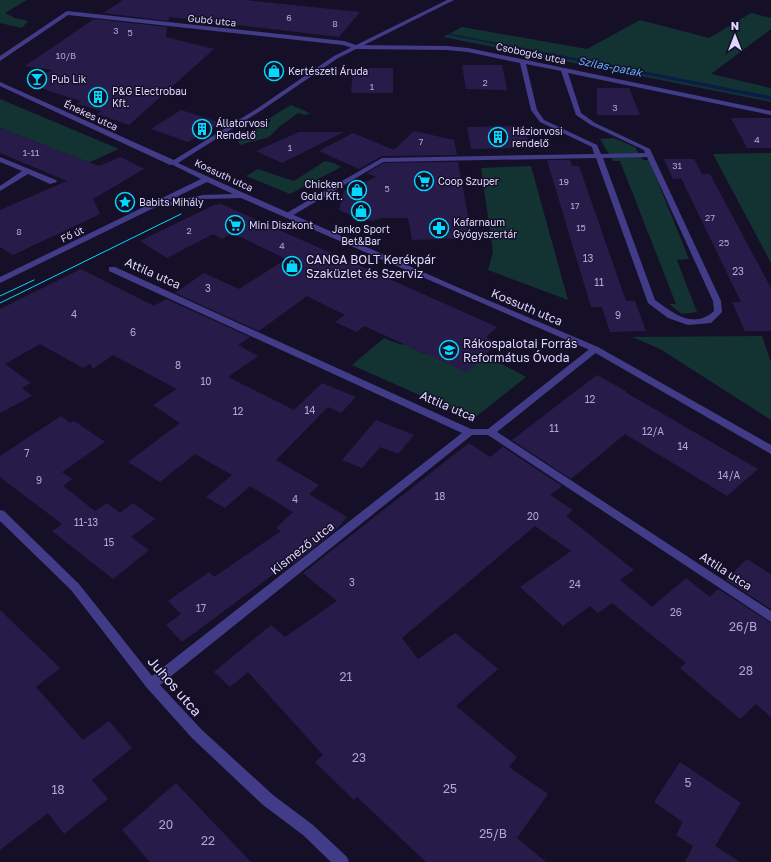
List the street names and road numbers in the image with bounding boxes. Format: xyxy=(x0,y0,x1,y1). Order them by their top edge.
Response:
street label: Gubó utca xyxy=(187,11,237,29)
street label: Csobogós utca xyxy=(495,40,567,66)
street label: Énekes utca xyxy=(62,97,120,133)
street label: Kossuth utca xyxy=(193,156,255,194)
street label: Fő út xyxy=(58,223,86,245)
street label: Attila utca xyxy=(123,254,183,292)
street label: Kossuth utca xyxy=(489,285,565,329)
street label: Attila utca xyxy=(418,388,478,424)
street label: Kismező utca xyxy=(267,518,337,578)
street label: Attila utca xyxy=(697,549,755,593)
street label: Juhos utca xyxy=(144,653,206,719)

